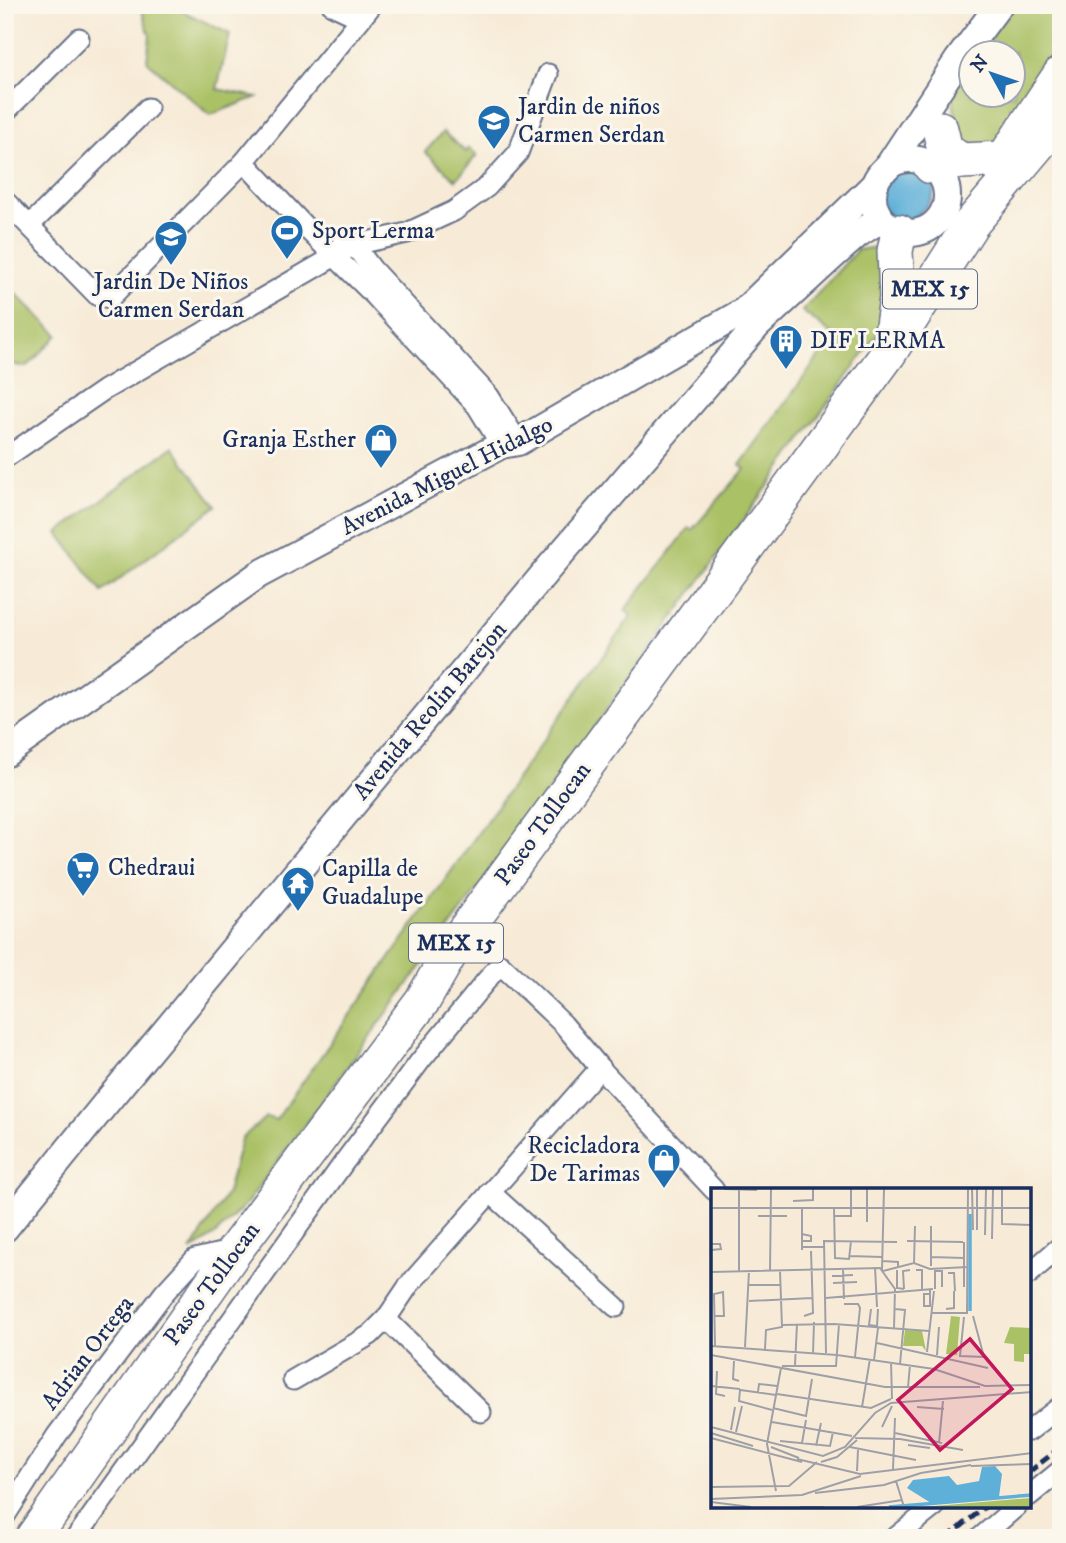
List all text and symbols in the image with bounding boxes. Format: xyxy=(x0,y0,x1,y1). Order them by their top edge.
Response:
north arrow xyxy=(958,38,1028,108)
text: N xyxy=(966,50,994,77)
place label: Jardin de niños Carmen Serdan xyxy=(516,92,665,150)
school or university icon: Jardin de niños Carmen Serdan xyxy=(475,102,513,151)
sports icon: Sport Lerma xyxy=(268,212,306,261)
place label: Sport Lerma xyxy=(312,216,435,246)
school or university icon: Jardin De Niños Carmen Serdan xyxy=(152,218,190,267)
place label: Jardin De Niños Carmen Serdan xyxy=(92,267,248,325)
road number: MEX 15 xyxy=(883,270,977,308)
building icon: DIF LERMA xyxy=(767,322,805,371)
place label: DIF LERMA xyxy=(810,326,946,356)
street label: Avenida Miguel Hidalgo xyxy=(336,410,558,542)
shop icon: Granja Esther xyxy=(362,421,400,470)
place label: Granja Esther xyxy=(222,425,356,455)
street label: Avenida Reolin Barejon xyxy=(347,615,514,806)
street label: Paseo Tollocan xyxy=(488,756,598,892)
supermarket icon: Chedraui xyxy=(64,849,102,898)
place label: Chedraui xyxy=(108,853,195,883)
place label: Capilla de Guadalupe xyxy=(322,854,424,912)
temple icon: Capilla de Guadalupe xyxy=(279,864,317,913)
road number: MEX 15 xyxy=(409,924,503,962)
place label: Recicladora De Tarimas xyxy=(527,1131,641,1189)
shop icon: Recicladora De Tarimas xyxy=(645,1141,683,1190)
inset map xyxy=(711,1188,1031,1508)
street label: Paseo Tollocan xyxy=(157,1216,267,1352)
street label: Adrian Ortega xyxy=(35,1289,141,1416)

